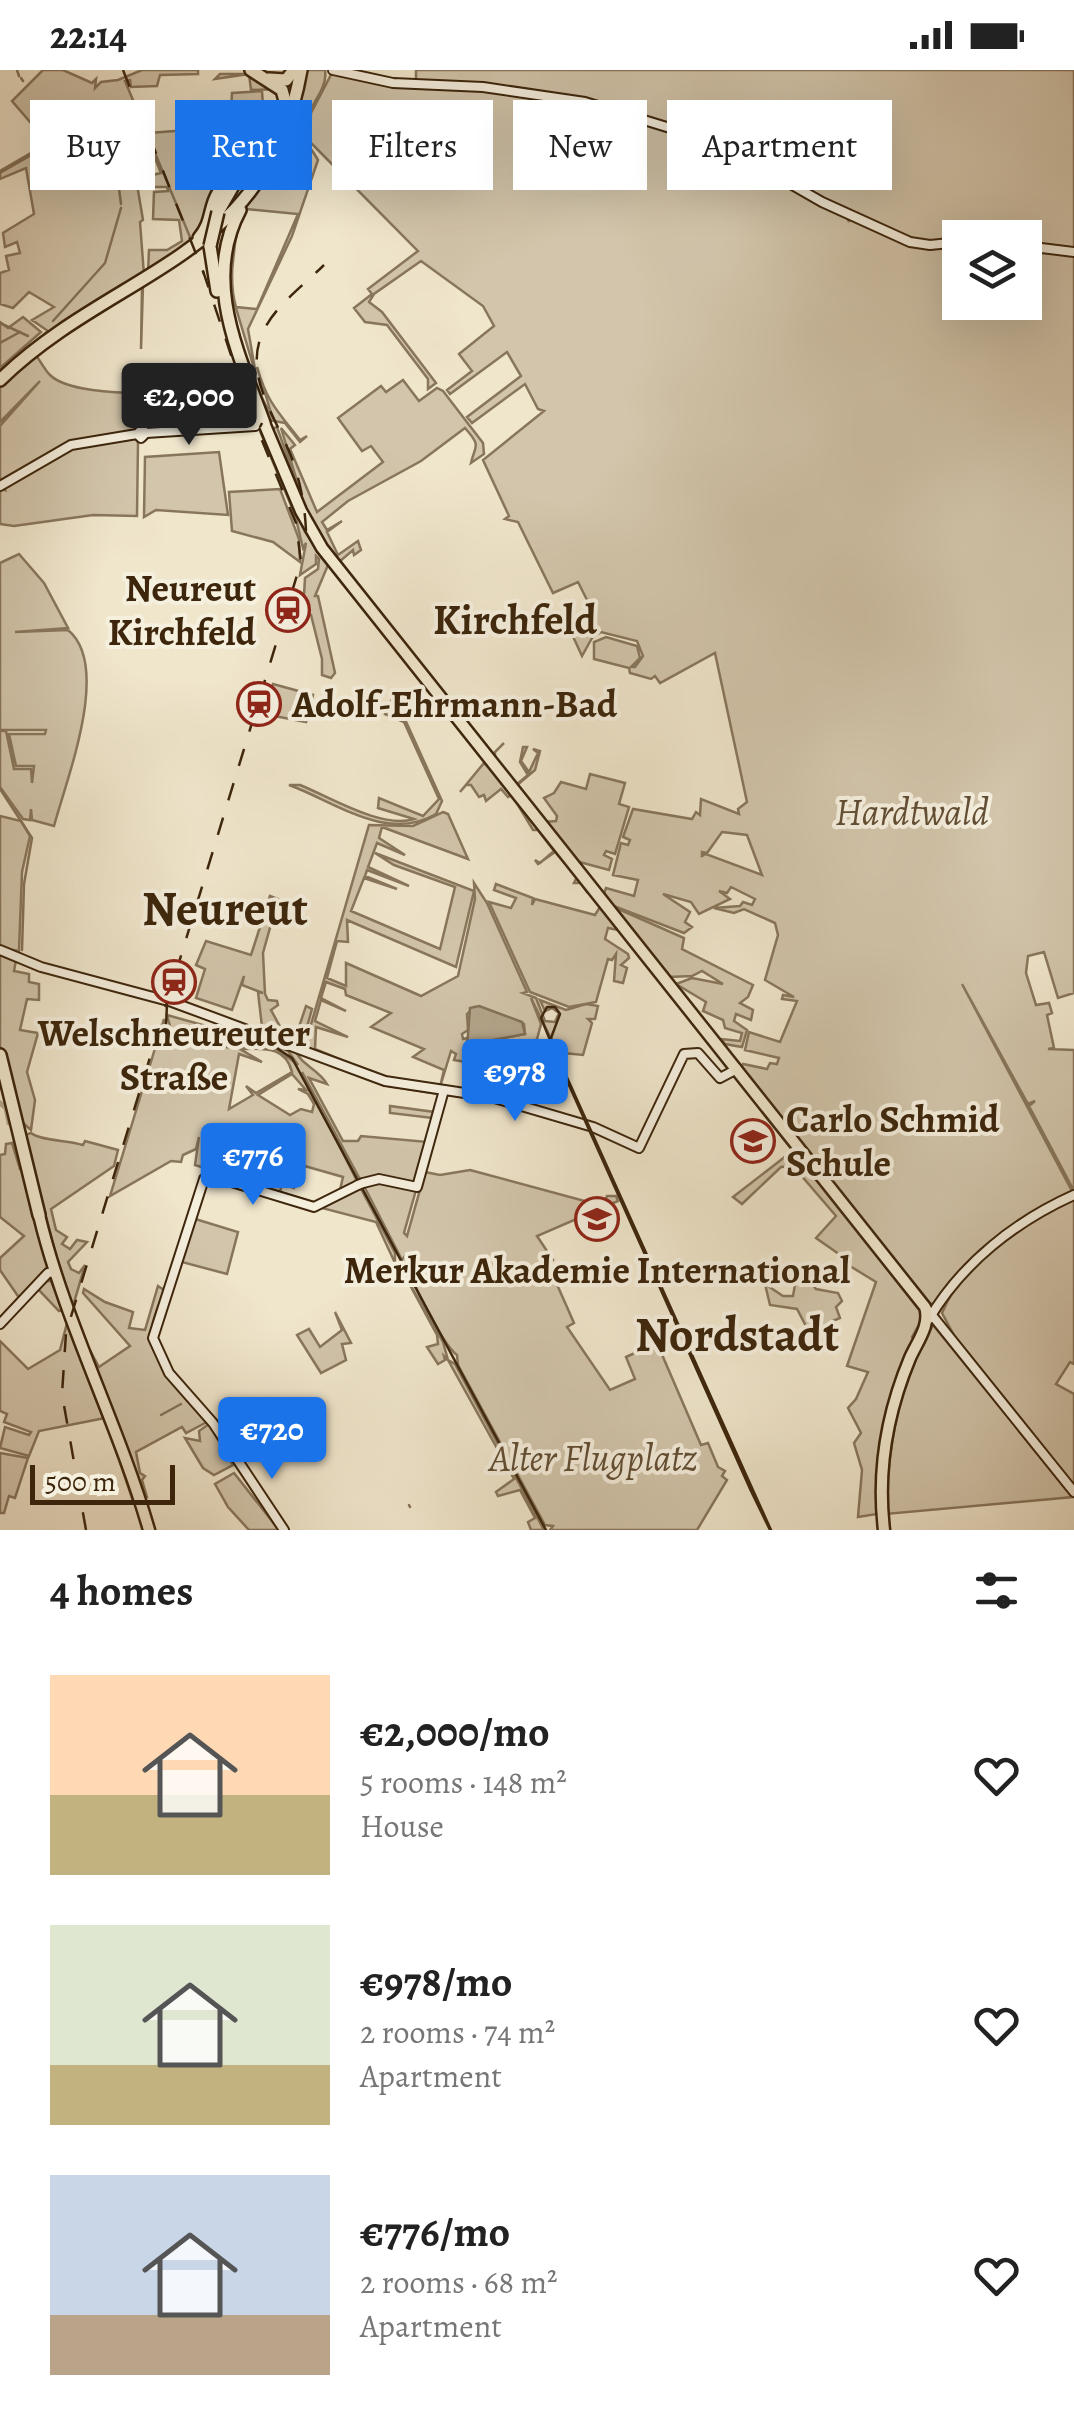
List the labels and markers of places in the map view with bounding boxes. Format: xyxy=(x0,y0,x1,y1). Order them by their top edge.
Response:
pin: €2,000 xyxy=(108,363,270,448)
place label: Neureut Kirchfeld xyxy=(108,562,257,658)
station icon: Neureut Kirchfeld xyxy=(265,587,311,633)
place label: Adolf-Ehrmann-Bad xyxy=(291,678,618,730)
station icon: Adolf-Ehrmann-Bad xyxy=(236,681,282,727)
station icon: Welschneureuter Straße xyxy=(151,959,197,1005)
place label: Welschneureuter Straße xyxy=(37,1007,311,1103)
pin: €978 xyxy=(456,1039,574,1124)
place label: Carlo Schmid Schule xyxy=(786,1093,1000,1189)
school or university icon: Carlo Schmid Schule xyxy=(730,1118,776,1164)
pin: €776 xyxy=(194,1123,312,1208)
school or university icon: Merkur Akademie International xyxy=(574,1196,620,1242)
place label: Merkur Akademie International xyxy=(344,1244,850,1296)
pin: €720 xyxy=(213,1397,331,1482)

